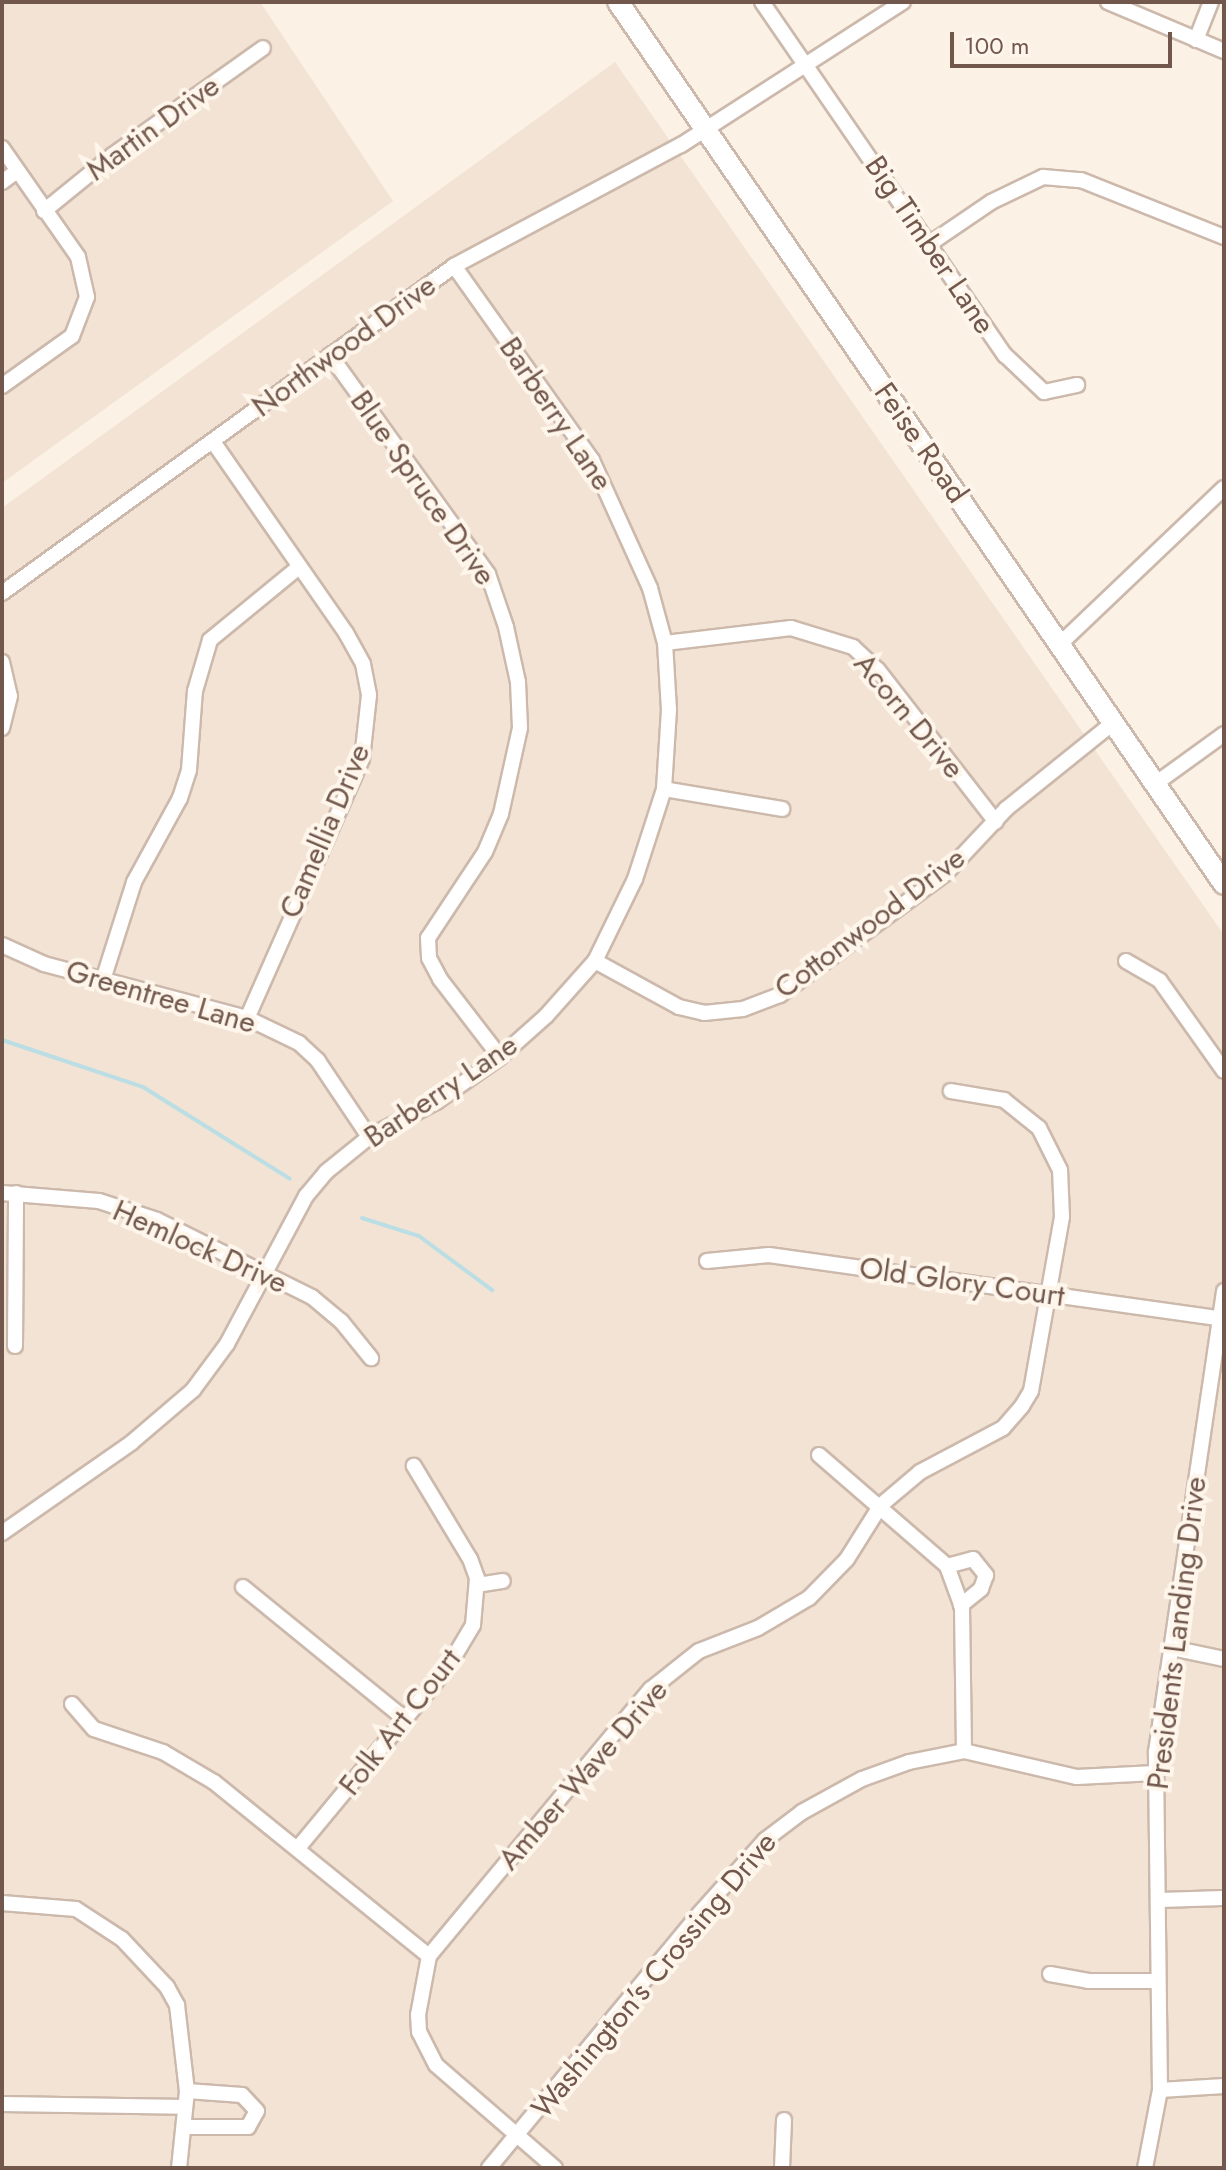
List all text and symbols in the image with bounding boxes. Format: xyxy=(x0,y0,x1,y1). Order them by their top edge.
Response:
scale bar xyxy=(954,16,1176,66)
text: 100 m xyxy=(964,28,1030,63)
street label: Martin Drive xyxy=(80,68,226,188)
street label: Big Timber Lane xyxy=(857,149,1003,341)
street label: Northwood Drive xyxy=(245,267,443,425)
street label: Barberry Lane xyxy=(492,331,620,497)
street label: Feise Road xyxy=(867,376,975,510)
street label: Blue Spruce Drive xyxy=(343,384,503,592)
street label: Acorn Drive xyxy=(846,646,972,786)
street label: Camellia Drive xyxy=(272,739,378,923)
street label: Cottonwood Drive xyxy=(768,840,972,1006)
street label: Greentree Lane xyxy=(62,953,260,1041)
street label: Barberry Lane xyxy=(358,1027,524,1155)
street label: Hemlock Drive xyxy=(107,1193,293,1301)
street label: Old Glory Court xyxy=(857,1250,1067,1314)
street label: Presidents Landing Drive xyxy=(1140,1475,1214,1791)
street label: Folk Art Court xyxy=(332,1642,468,1802)
street label: Amber Wave Drive xyxy=(491,1673,675,1877)
street label: Washington's Crossing Drive xyxy=(524,1825,784,2125)

